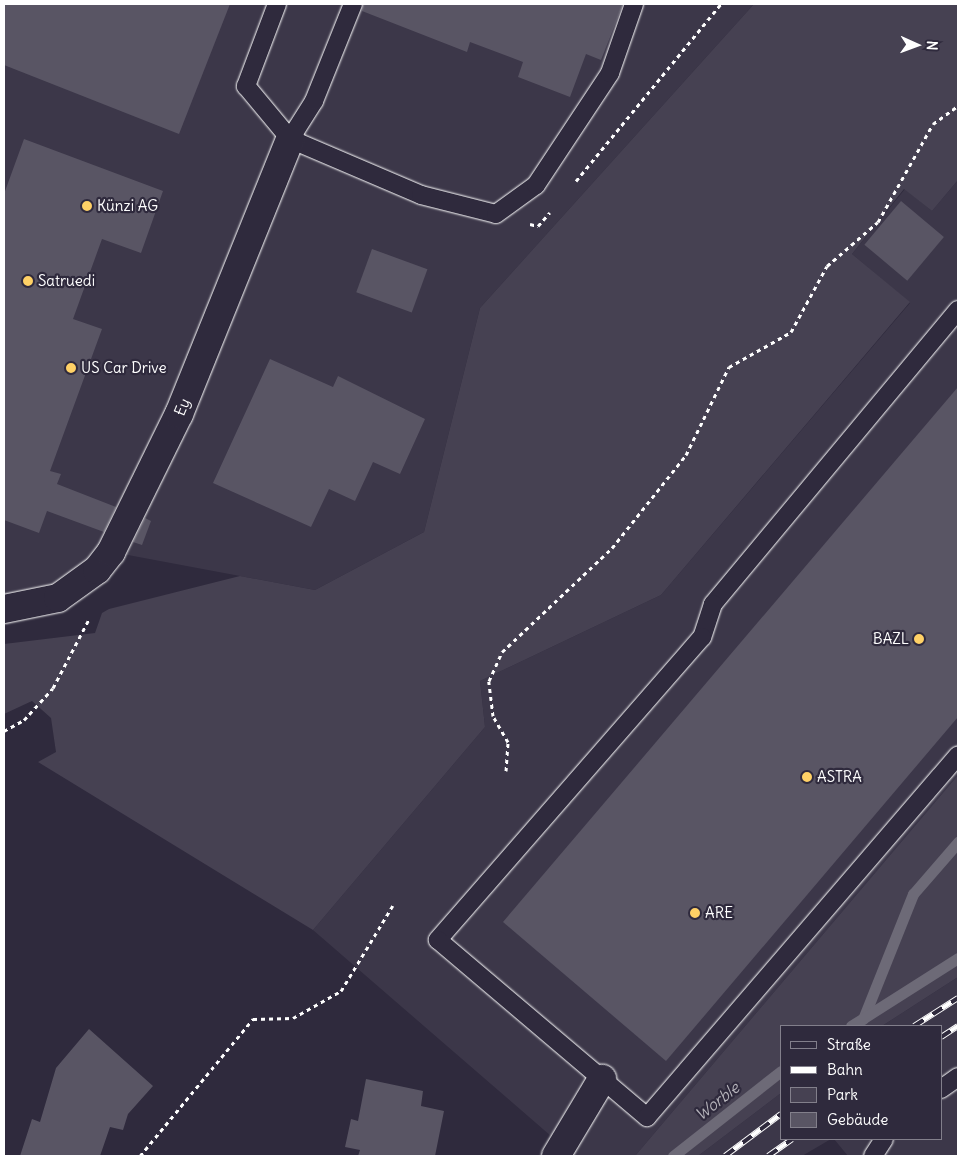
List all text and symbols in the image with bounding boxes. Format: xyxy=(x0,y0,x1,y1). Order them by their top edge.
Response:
north arrow xyxy=(892,20,942,70)
text: N xyxy=(923,40,941,51)
place label: Künzi AG xyxy=(97,197,158,215)
marker: Künzi AG xyxy=(81,200,93,212)
place label: Satruedi xyxy=(38,272,95,290)
marker: Satruedi xyxy=(22,275,34,287)
place label: US Car Drive xyxy=(81,359,167,377)
marker: US Car Drive xyxy=(65,362,77,374)
street label: Ey xyxy=(170,396,194,418)
place label: BAZL xyxy=(873,630,909,648)
marker: BAZL xyxy=(913,633,925,645)
place label: ASTRA xyxy=(817,768,862,786)
marker: ASTRA xyxy=(801,771,813,783)
place label: ARE xyxy=(705,904,733,922)
marker: ARE xyxy=(689,907,701,919)
legend xyxy=(780,1025,942,1140)
text: Straße xyxy=(827,1035,871,1054)
text: Bahn xyxy=(827,1060,863,1079)
water label: Worble xyxy=(691,1078,743,1124)
text: Park xyxy=(827,1085,858,1104)
text: Gebäude xyxy=(827,1110,888,1129)

